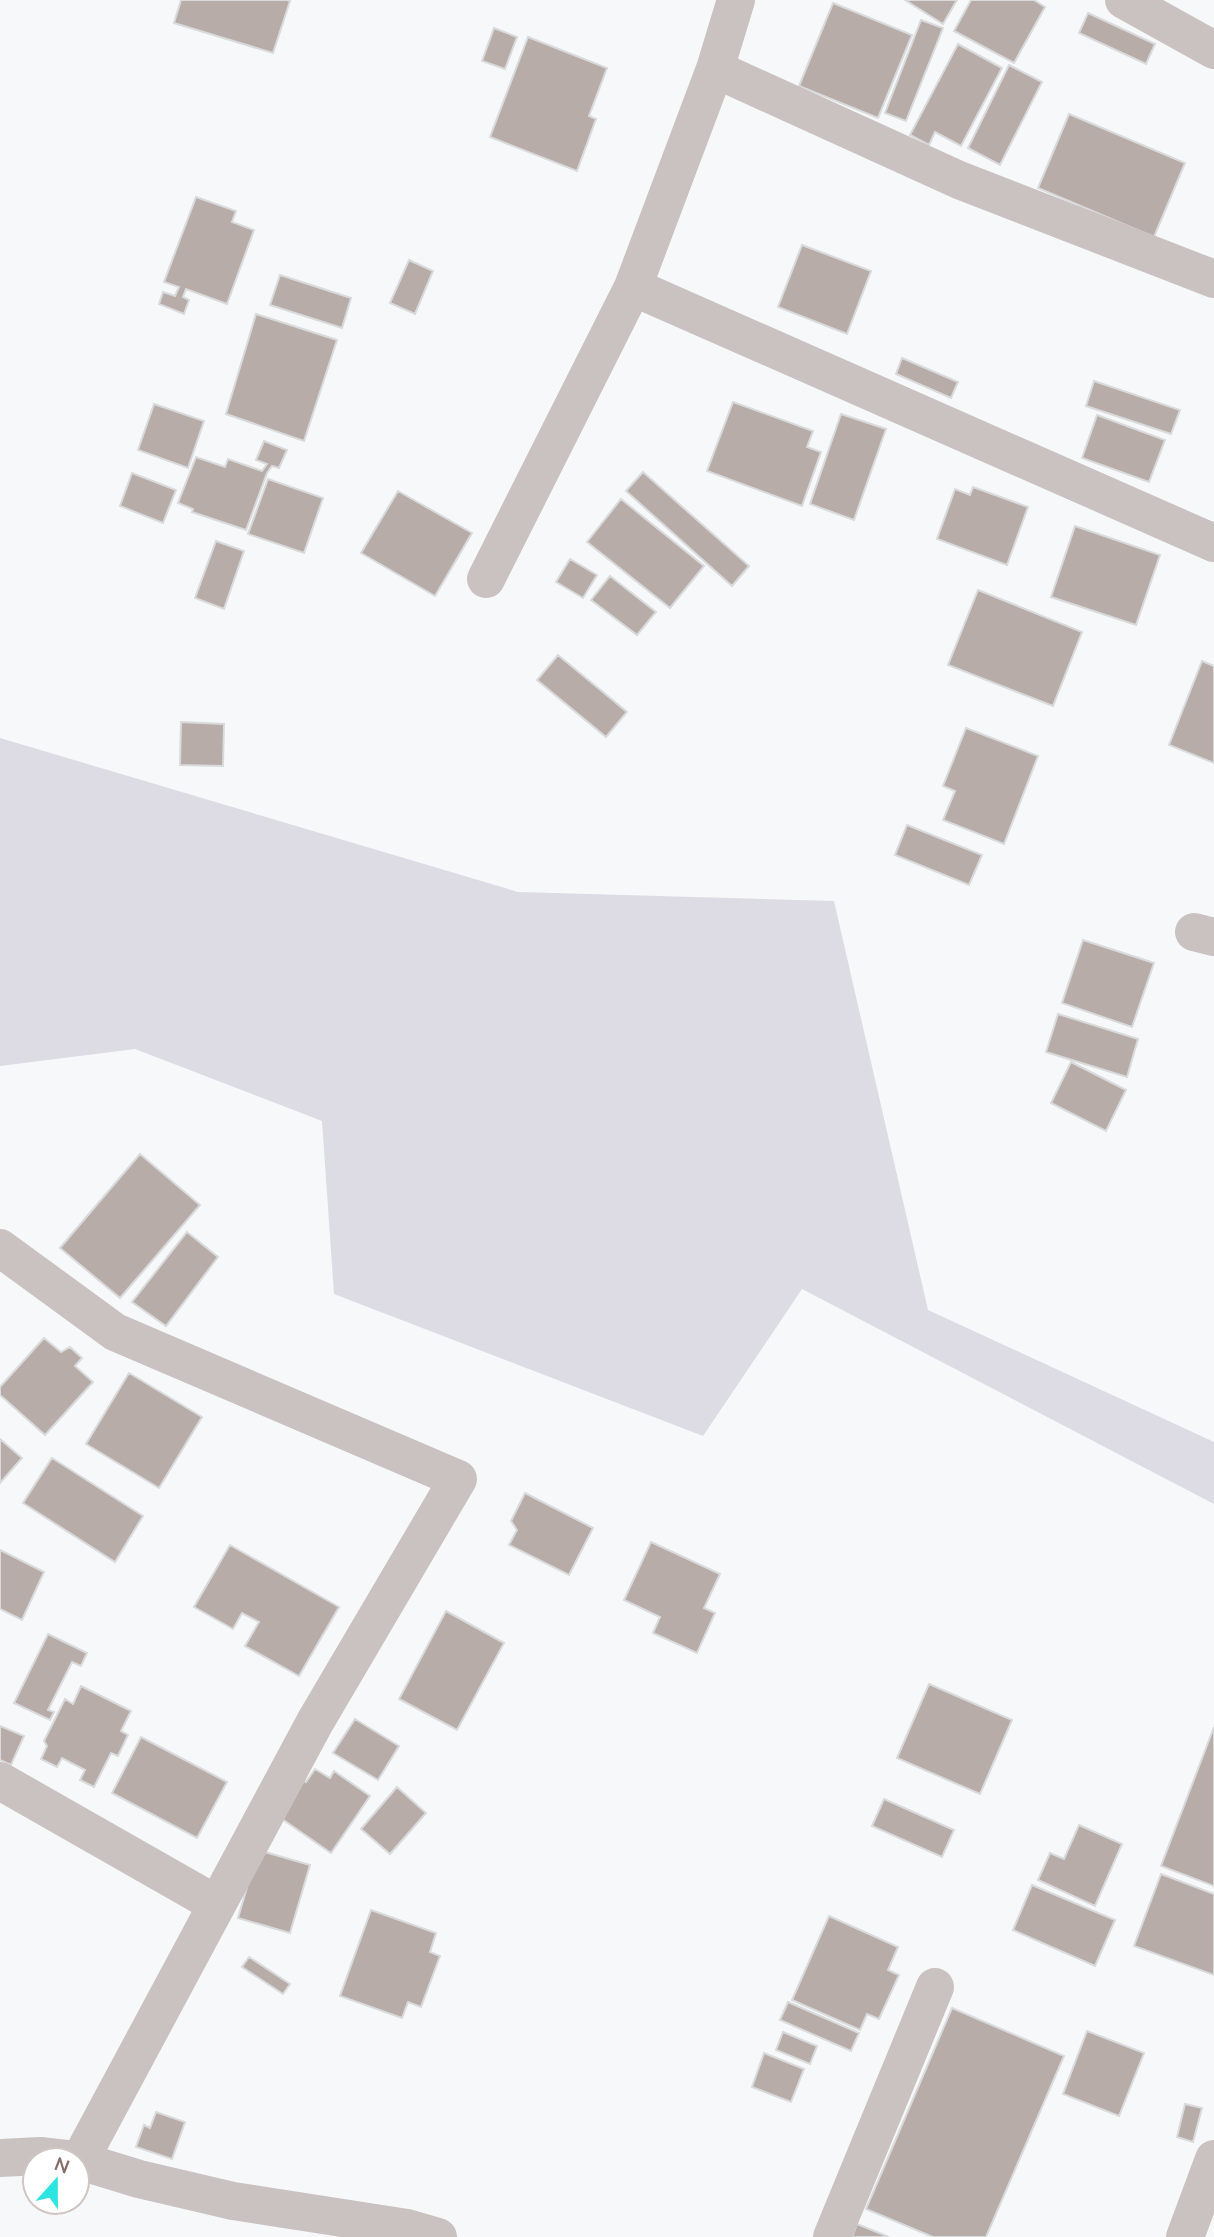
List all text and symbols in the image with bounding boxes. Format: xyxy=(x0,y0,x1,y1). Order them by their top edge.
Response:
north arrow xyxy=(21,2146,91,2216)
text: N xyxy=(50,2151,73,2181)

